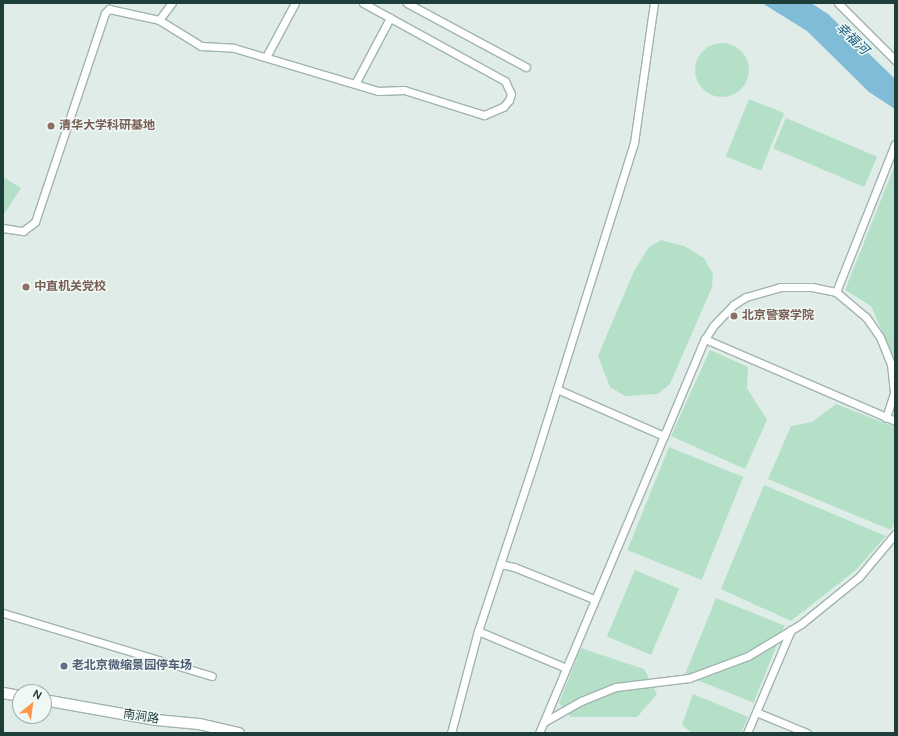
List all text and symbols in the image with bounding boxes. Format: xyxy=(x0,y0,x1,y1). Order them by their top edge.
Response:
water label: 幸福河 xyxy=(833,20,871,58)
place label: 清华大学科研基地 xyxy=(59,119,155,133)
marker: 清华大学科研基地 xyxy=(46,121,56,131)
place label: 中直机关党校 xyxy=(34,280,106,294)
marker: 中直机关党校 xyxy=(21,282,31,292)
place label: 北京警察学院 xyxy=(742,309,814,323)
marker: 北京警察学院 xyxy=(729,311,739,321)
place label: 老北京微缩景园停车场 xyxy=(72,659,192,673)
marker: 老北京微缩景园停车场 xyxy=(59,661,69,671)
north arrow xyxy=(12,684,52,724)
text: N xyxy=(30,686,44,702)
street label: 南涧路 xyxy=(122,707,160,727)

